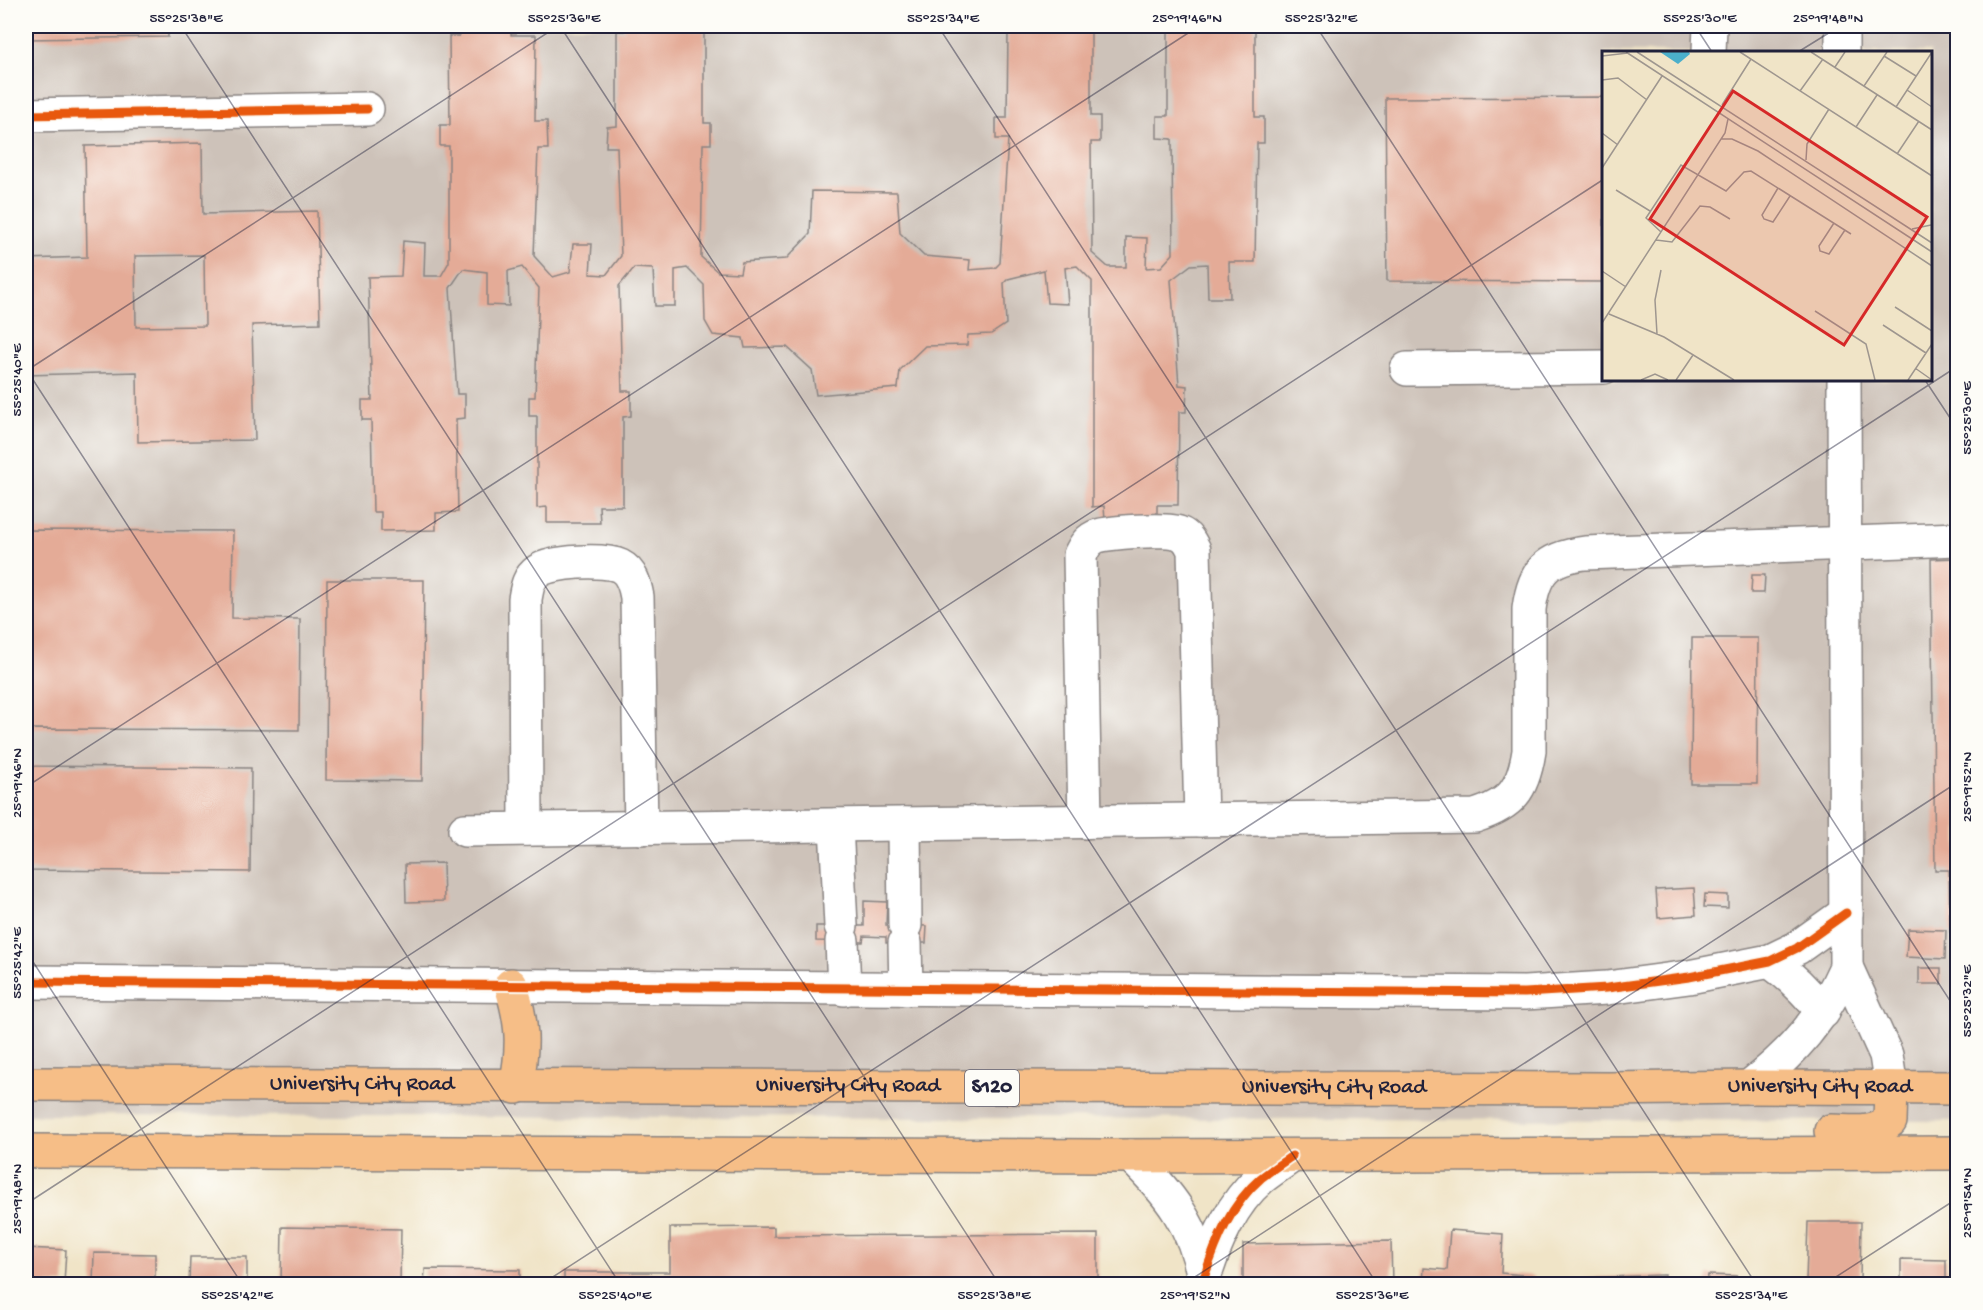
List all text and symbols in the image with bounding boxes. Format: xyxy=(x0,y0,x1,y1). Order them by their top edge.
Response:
text: 55°25'38"E xyxy=(149,10,223,28)
text: 55°25'36"E xyxy=(528,10,601,28)
text: 55°25'34"E xyxy=(907,10,980,28)
text: 25°19'46"N xyxy=(1152,10,1222,28)
text: 55°25'32"E xyxy=(1285,10,1358,28)
text: 55°25'30"E xyxy=(1663,10,1737,28)
text: 25°19'48"N xyxy=(1793,10,1864,28)
inset map xyxy=(1602,51,1932,381)
text: 55°25'40"E xyxy=(9,343,27,416)
text: 55°25'30"E xyxy=(1959,381,1977,455)
text: 25°19'46"N xyxy=(9,748,27,818)
text: 25°19'52"N xyxy=(1959,751,1977,822)
text: 55°25'42"E xyxy=(9,927,27,999)
text: 55°25'32"E xyxy=(1959,964,1977,1037)
road number: S120 xyxy=(965,1070,1019,1106)
street label: University City Road xyxy=(270,1072,456,1098)
street label: University City Road xyxy=(756,1073,942,1100)
street label: University City Road xyxy=(1728,1074,1914,1101)
street label: University City Road xyxy=(1242,1075,1428,1101)
text: 25°19'48"N xyxy=(9,1163,27,1234)
text: 25°19'54"N xyxy=(1959,1168,1977,1238)
text: 55°25'42"E xyxy=(201,1287,273,1305)
text: 55°25'40"E xyxy=(579,1287,652,1305)
text: 55°25'38"E xyxy=(957,1287,1031,1305)
text: 25°19'52"N xyxy=(1160,1287,1231,1305)
text: 55°25'36"E xyxy=(1336,1287,1409,1305)
text: 55°25'34"E xyxy=(1715,1287,1788,1305)

